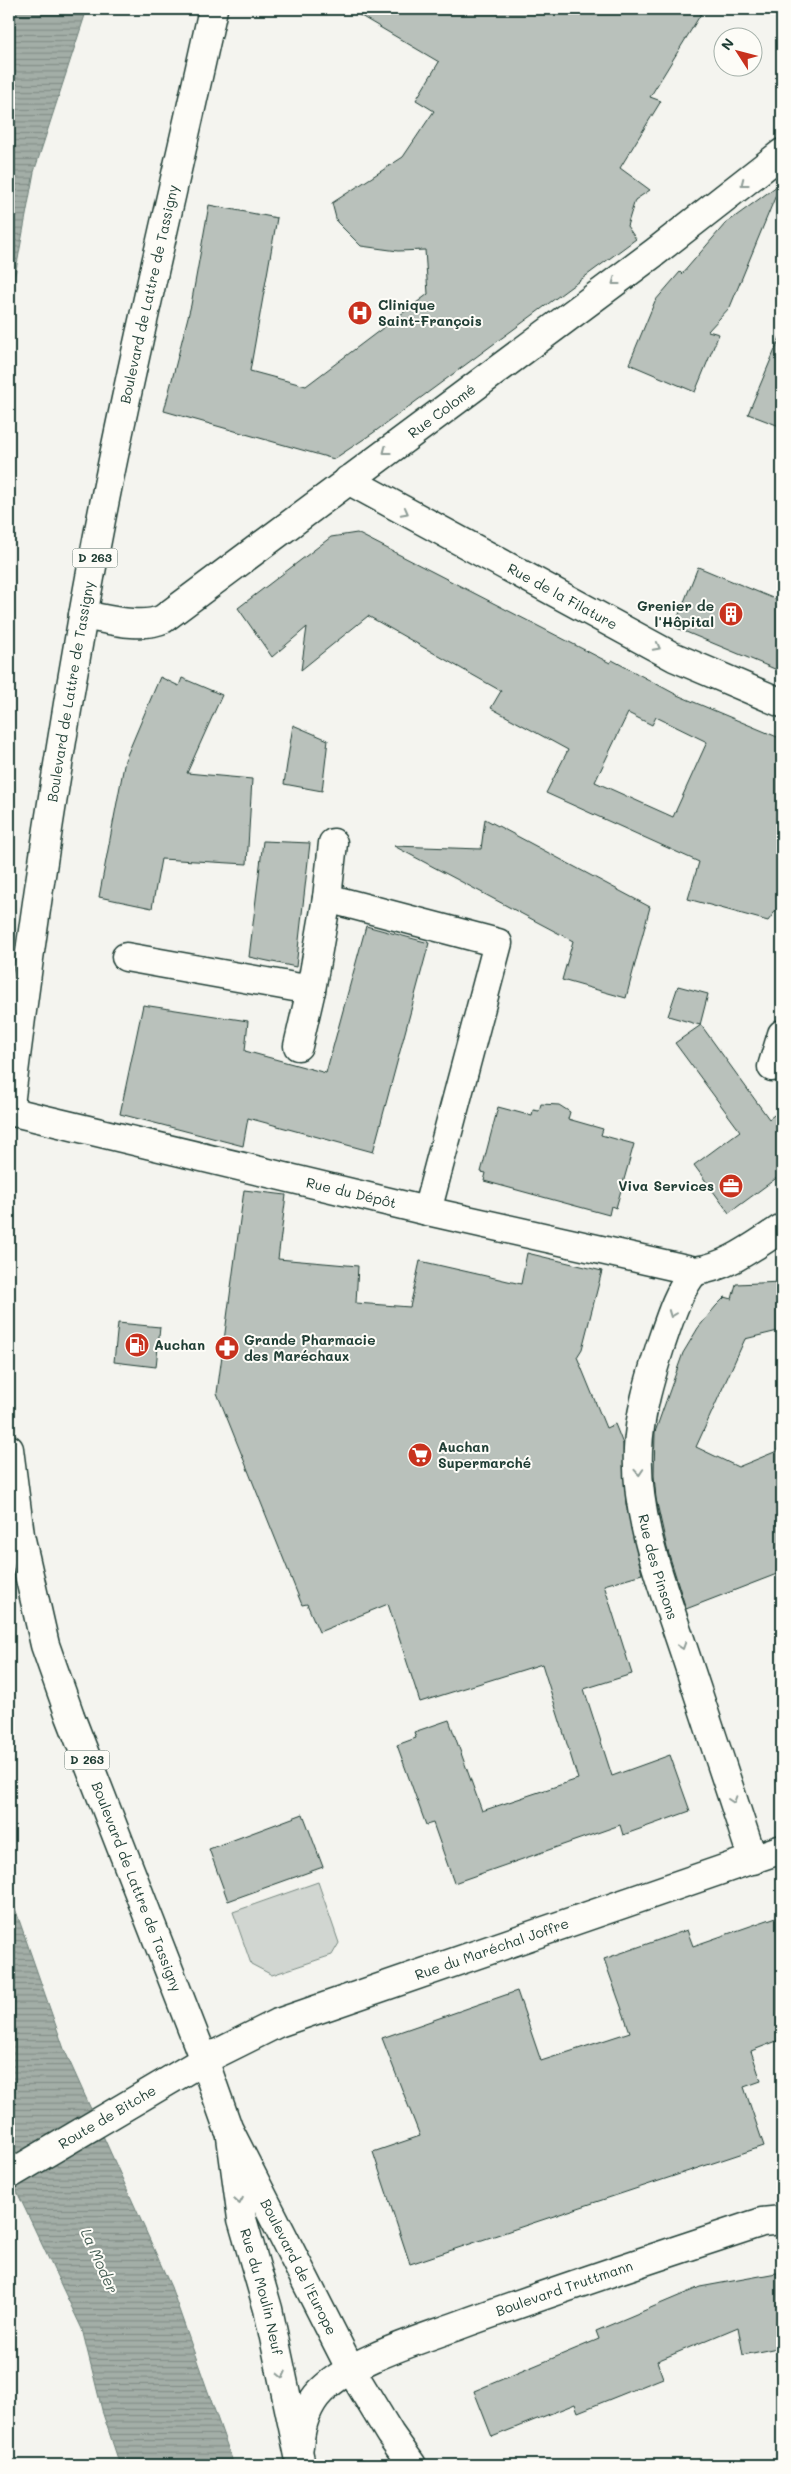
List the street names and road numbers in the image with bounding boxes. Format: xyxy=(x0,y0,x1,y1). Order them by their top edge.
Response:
street label: Boulevard de Lattre de Tassigny xyxy=(115,183,182,405)
street label: Rue Colomé xyxy=(404,379,479,442)
road number: D 263 xyxy=(72,548,118,568)
street label: Rue de la Filature xyxy=(504,558,621,634)
street label: Boulevard de Lattre de Tassigny xyxy=(42,579,98,803)
street label: Rue du Dépôt xyxy=(304,1172,399,1212)
street label: Rue des Pinsons xyxy=(634,1512,683,1622)
road number: D 263 xyxy=(64,1750,110,1770)
street label: Boulevard de Lattre de Tassigny xyxy=(87,1779,186,1994)
street label: Rue du Maréchal Joffre xyxy=(412,1913,571,1984)
street label: Route de Bitche xyxy=(55,2080,159,2153)
street label: Boulevard de l'Europe xyxy=(257,2195,342,2338)
street label: Rue du Moulin Neuf xyxy=(236,2226,288,2357)
street label: Boulevard Truttmann xyxy=(493,2256,635,2320)

